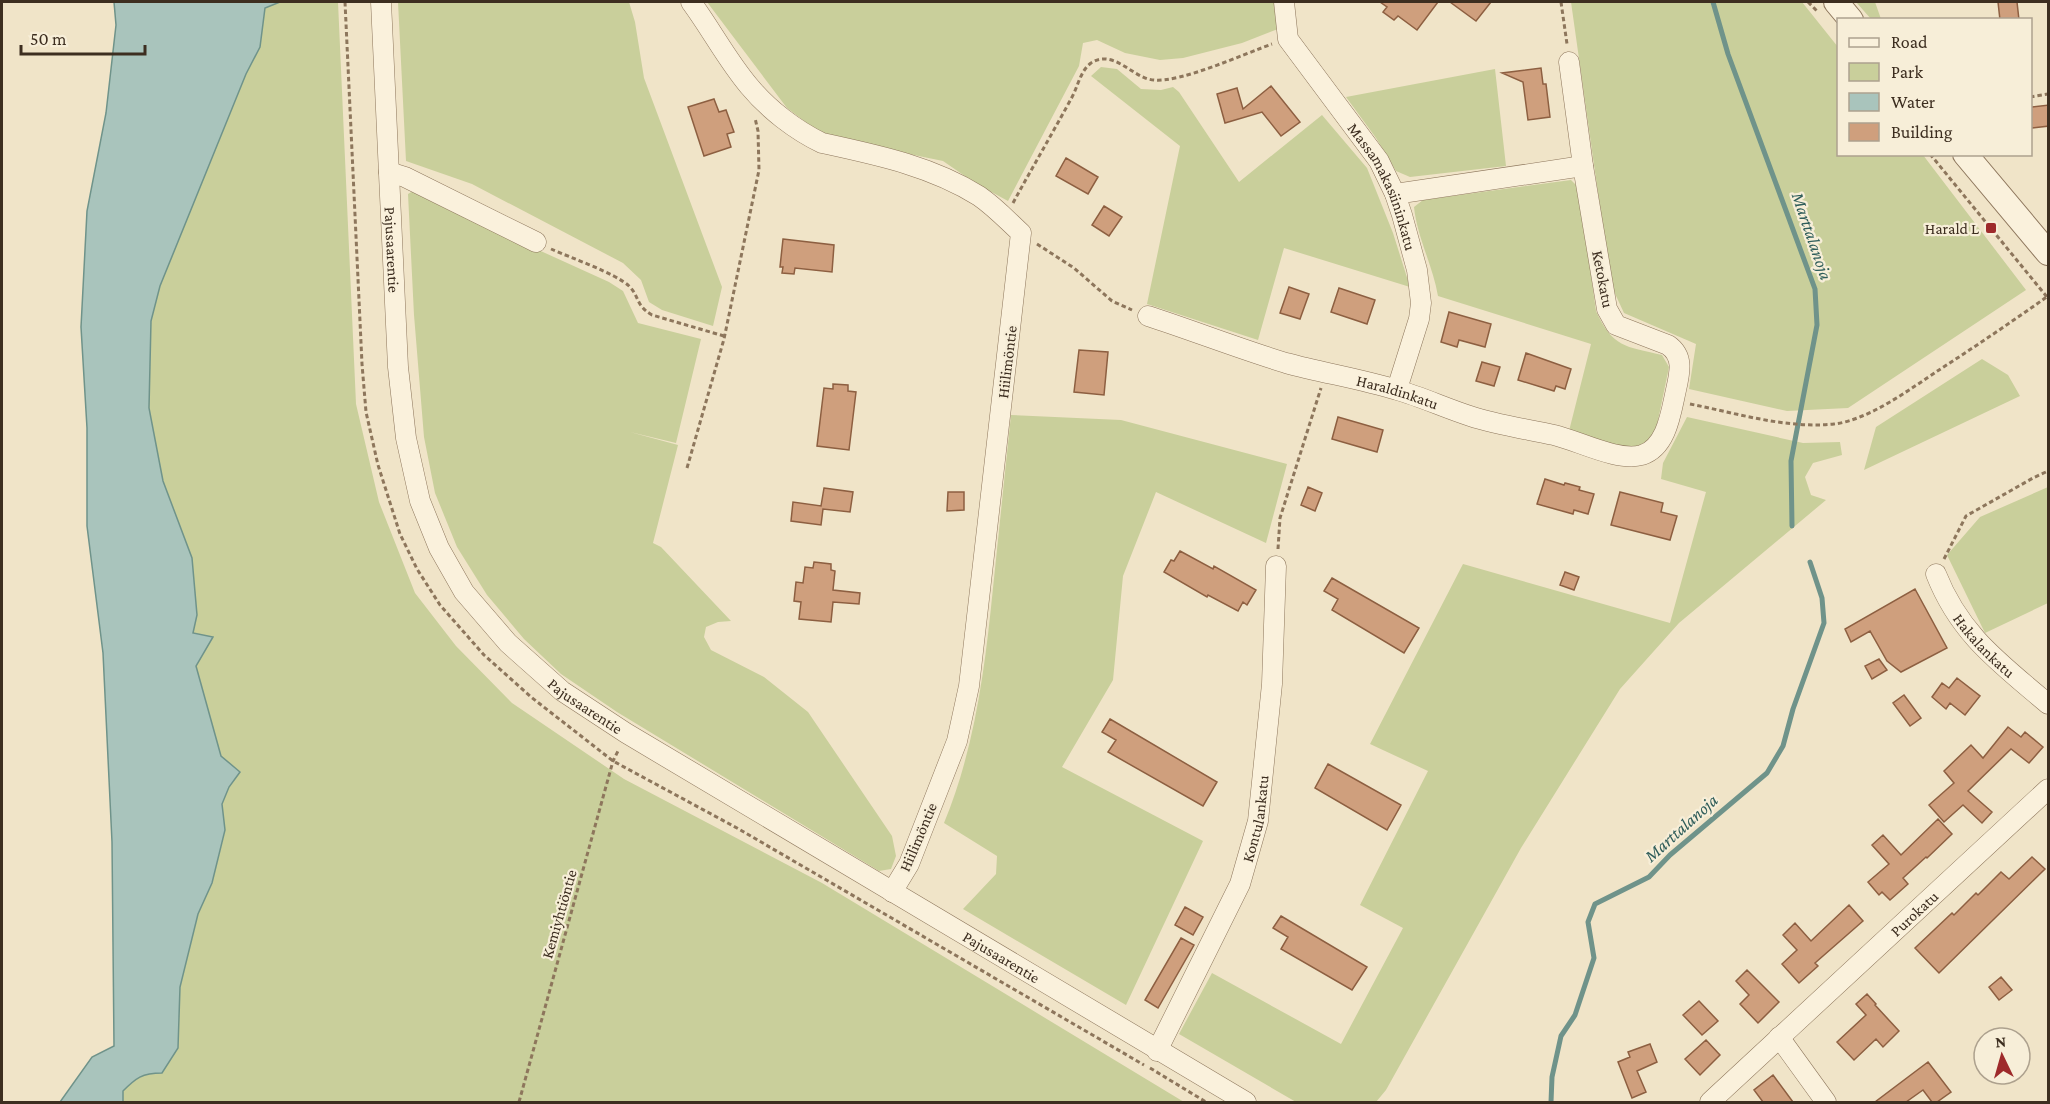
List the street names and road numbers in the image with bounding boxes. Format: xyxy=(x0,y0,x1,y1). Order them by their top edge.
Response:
street label: Massamakasiininkatu xyxy=(1345,119,1420,253)
street label: Pajusaarentie xyxy=(382,206,403,293)
street label: Ketokatu xyxy=(1589,249,1617,310)
street label: Hiilimöntie xyxy=(994,325,1020,399)
street label: Haraldinkatu xyxy=(1355,371,1441,412)
street label: Hakalankatu xyxy=(1950,610,2019,681)
street label: Pajusaarentie xyxy=(545,674,626,737)
street label: Kontulankatu xyxy=(1238,774,1271,864)
street label: Hiilimöntie xyxy=(896,800,940,874)
street label: Kemiyhtiöntie xyxy=(538,868,581,961)
street label: Purokatu xyxy=(1887,887,1942,939)
street label: Pajusaarentie xyxy=(960,927,1043,986)

